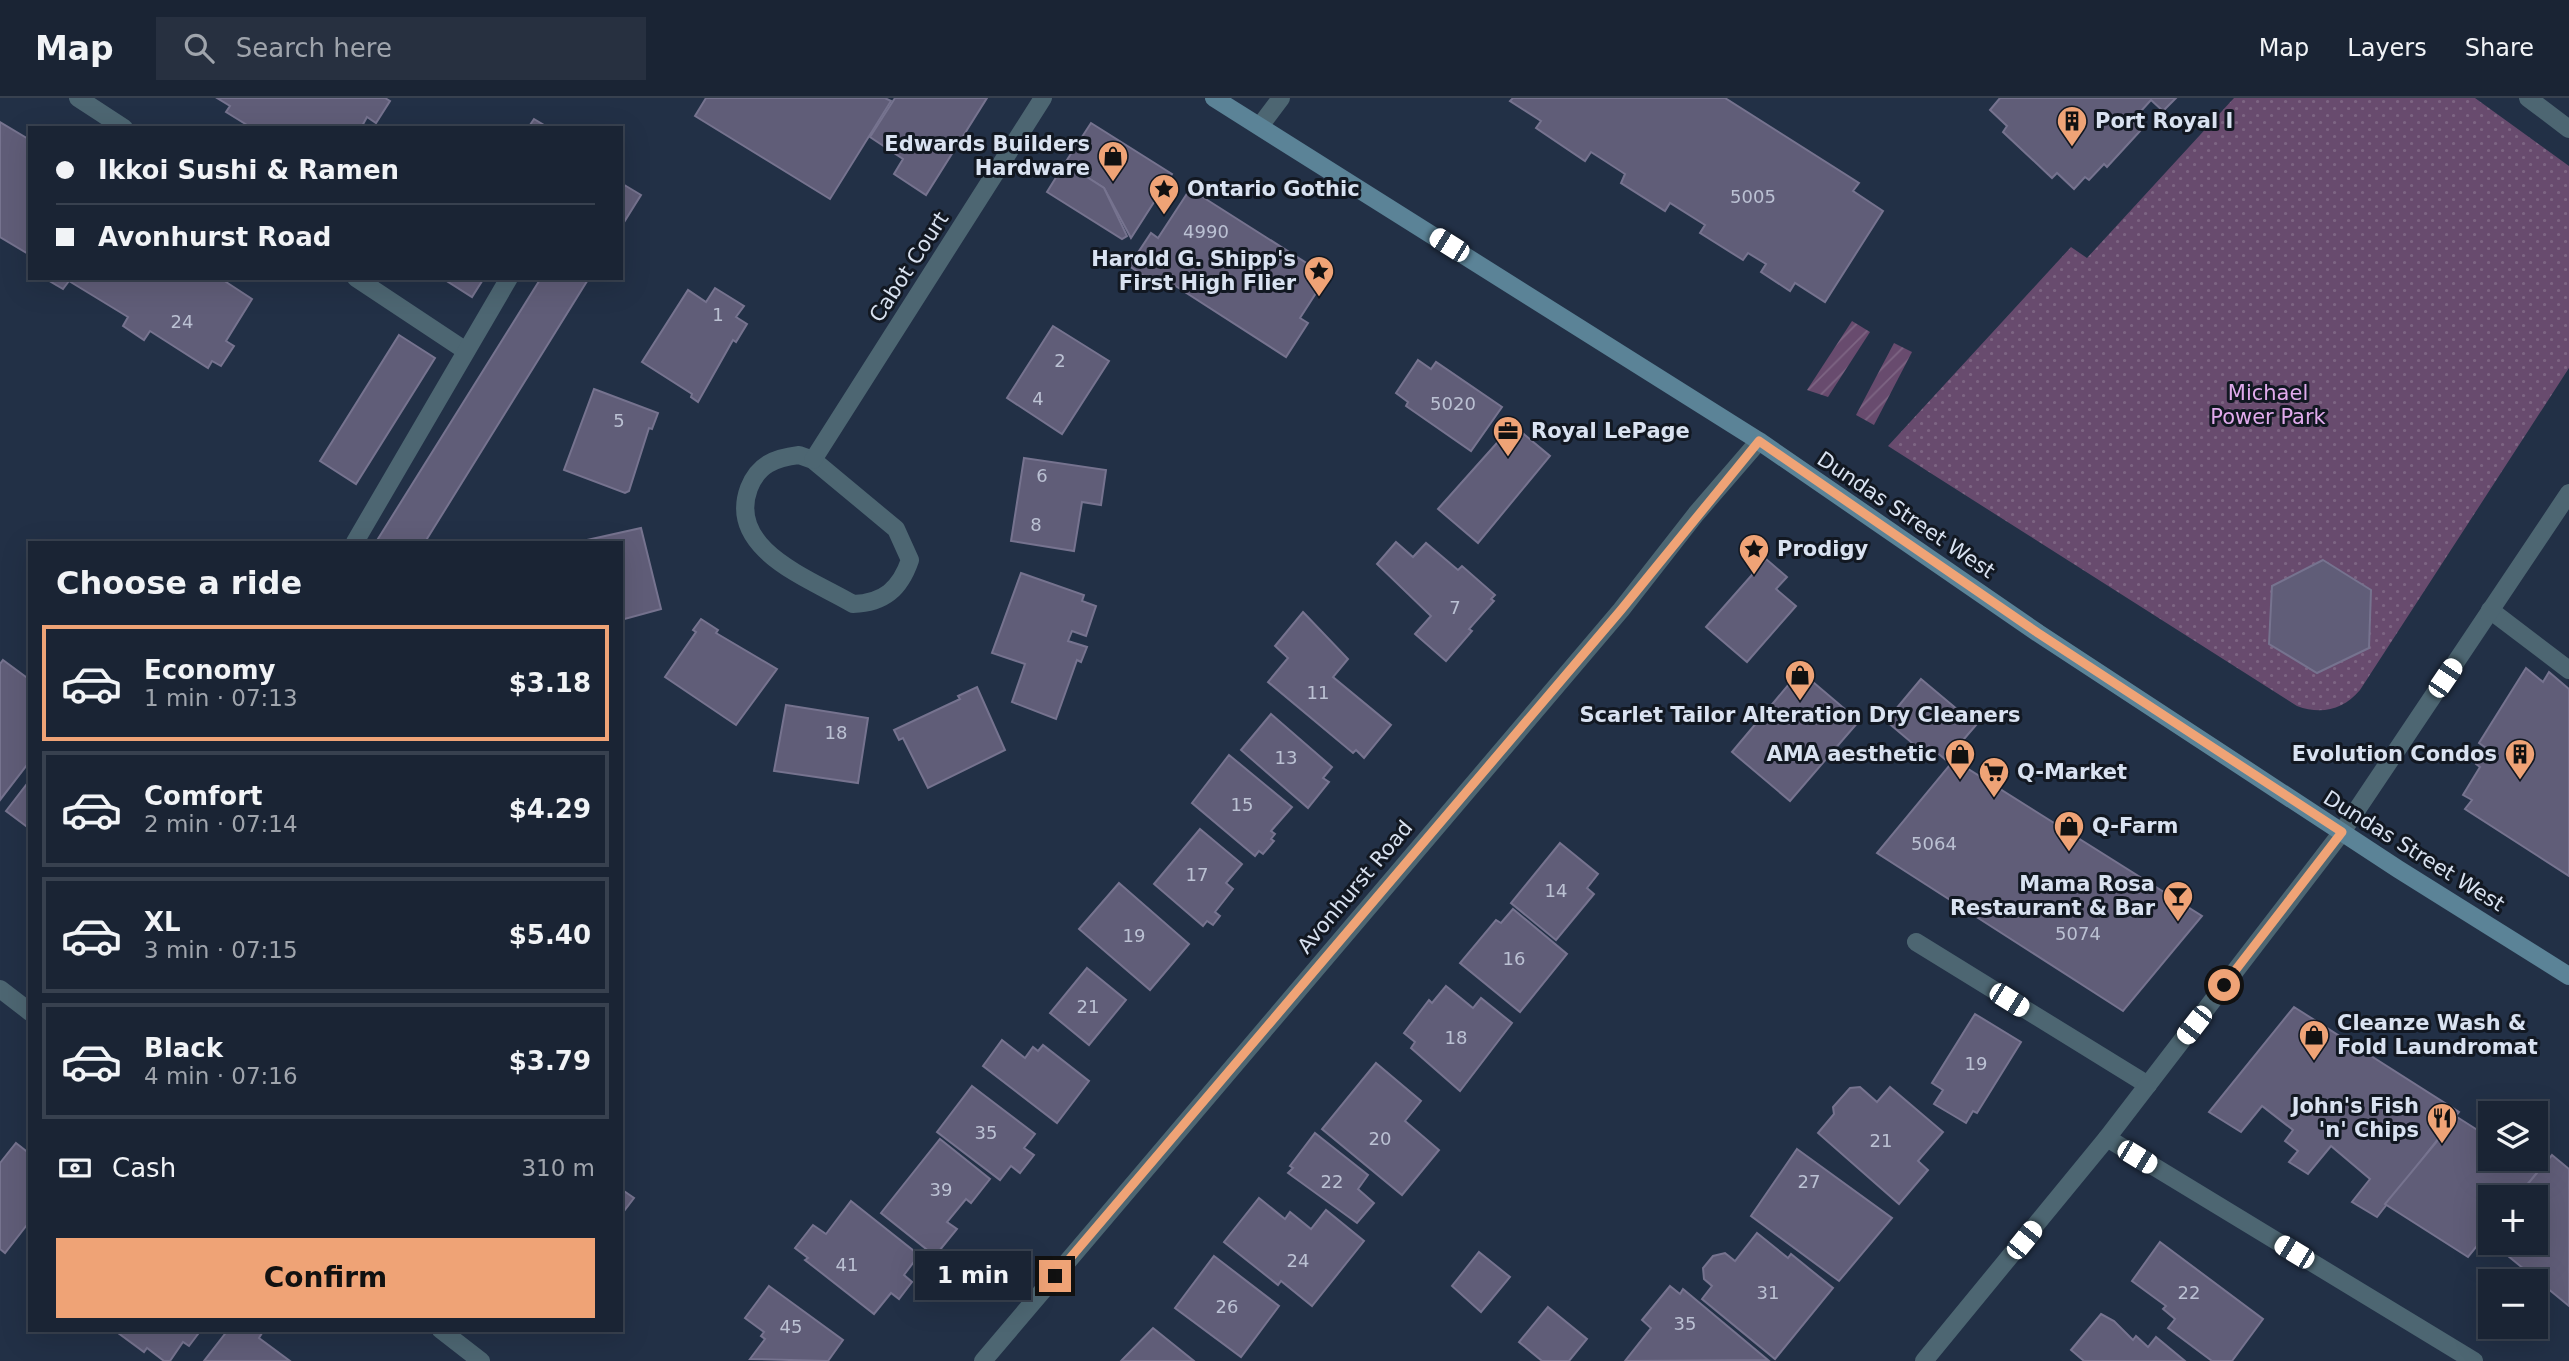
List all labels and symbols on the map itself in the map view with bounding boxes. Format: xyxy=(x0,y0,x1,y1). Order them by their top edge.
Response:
building icon: Port Royal I xyxy=(2055,104,2089,148)
place label: Port Royal I xyxy=(2095,109,2233,133)
place label: Edwards Builders Hardware xyxy=(884,132,1090,180)
shop icon: Edwards Builders Hardware xyxy=(1096,139,1130,183)
place icon: Ontario Gothic xyxy=(1147,172,1181,216)
place label: Ontario Gothic xyxy=(1187,177,1360,201)
house number: 5005 xyxy=(1730,186,1776,207)
street label: Cabot Court xyxy=(865,207,953,327)
house number: 4990 xyxy=(1183,221,1229,242)
car xyxy=(1426,225,1473,265)
place label: Harold G. Shipp's First High Flier xyxy=(1091,247,1297,295)
place icon: Harold G. Shipp's First High Flier xyxy=(1302,254,1336,298)
house number: 1 xyxy=(712,304,724,325)
house number: 24 xyxy=(171,311,193,332)
house number: 2 xyxy=(1054,350,1066,371)
park label: Michael Power Park xyxy=(2210,381,2327,429)
house number: 4 xyxy=(1032,388,1044,409)
house number: 5020 xyxy=(1430,393,1476,414)
house number: 5 xyxy=(613,410,625,431)
office icon: Royal LePage xyxy=(1491,414,1525,458)
place label: Royal LePage xyxy=(1531,419,1690,443)
street label: Dundas Street West xyxy=(1813,447,1999,583)
house number: 6 xyxy=(1036,465,1048,486)
house number: 8 xyxy=(1030,514,1042,535)
place icon: Prodigy xyxy=(1737,532,1771,576)
place label: Prodigy xyxy=(1777,537,1868,561)
house number: 7 xyxy=(1449,597,1461,618)
car xyxy=(2425,655,2466,701)
shop icon: Scarlet Tailor Alteration Dry Cleaners xyxy=(1783,658,1817,702)
house number: 11 xyxy=(1307,682,1329,703)
place label: Scarlet Tailor Alteration Dry Cleaners xyxy=(1579,703,2021,727)
house number: 18 xyxy=(825,722,847,743)
shop icon: AMA aesthetic xyxy=(1943,737,1977,781)
building icon: Evolution Condos xyxy=(2503,737,2537,781)
place label: AMA aesthetic xyxy=(1766,742,1937,766)
place label: Evolution Condos xyxy=(2292,742,2497,766)
house number: 13 xyxy=(1275,747,1297,768)
supermarket icon: Q-Market xyxy=(1977,755,2011,799)
place label: Q-Market xyxy=(2017,760,2127,784)
street label: Dundas Street West xyxy=(2319,786,2509,916)
house number: 15 xyxy=(1231,794,1253,815)
shop icon: Q-Farm xyxy=(2052,809,2086,853)
place label: Q-Farm xyxy=(2092,814,2178,838)
street label: Avonhurst Road xyxy=(1293,816,1417,958)
house number: 5064 xyxy=(1911,833,1957,854)
house number: 17 xyxy=(1186,864,1208,885)
place label: Mama Rosa Restaurant & Bar xyxy=(1950,872,2156,920)
bar icon: Mama Rosa Restaurant & Bar xyxy=(2161,879,2195,923)
house number: 14 xyxy=(1545,880,1567,901)
house number: 5074 xyxy=(2055,923,2101,944)
house number: 19 xyxy=(1123,925,1145,946)
house number: 16 xyxy=(1503,948,1525,969)
route start xyxy=(2208,969,2240,1001)
car xyxy=(1986,980,2033,1020)
house number: 21 xyxy=(1077,996,1099,1017)
car xyxy=(2173,1002,2216,1048)
place label: Cleanze Wash & Fold Laundromat xyxy=(2337,1011,2538,1059)
shop icon: Cleanze Wash & Fold Laundromat xyxy=(2297,1018,2331,1062)
house number: 18 xyxy=(1445,1027,1467,1048)
house number: 19 xyxy=(1965,1053,1987,1074)
place label: John's Fish 'n' Chips xyxy=(2290,1094,2419,1142)
restaurant icon: John's Fish 'n' Chips xyxy=(2425,1101,2459,1145)
house number: 35 xyxy=(975,1122,997,1143)
house number: 20 xyxy=(1369,1128,1391,1149)
house number: 21 xyxy=(1870,1130,1892,1151)
car xyxy=(2114,1137,2161,1177)
house number: 22 xyxy=(1321,1171,1343,1192)
house number: 27 xyxy=(1798,1171,1820,1192)
house number: 39 xyxy=(930,1179,952,1200)
car xyxy=(2003,1217,2046,1263)
car xyxy=(2271,1232,2318,1272)
house number: 24 xyxy=(1287,1250,1309,1271)
callout: 1 min xyxy=(915,1252,1030,1300)
house number: 41 xyxy=(836,1254,858,1275)
route end xyxy=(1039,1260,1071,1292)
house number: 31 xyxy=(1757,1282,1779,1303)
house number: 22 xyxy=(2178,1282,2200,1303)
house number: 26 xyxy=(1216,1296,1238,1317)
house number: 35 xyxy=(1674,1313,1696,1334)
house number: 45 xyxy=(780,1316,802,1337)

